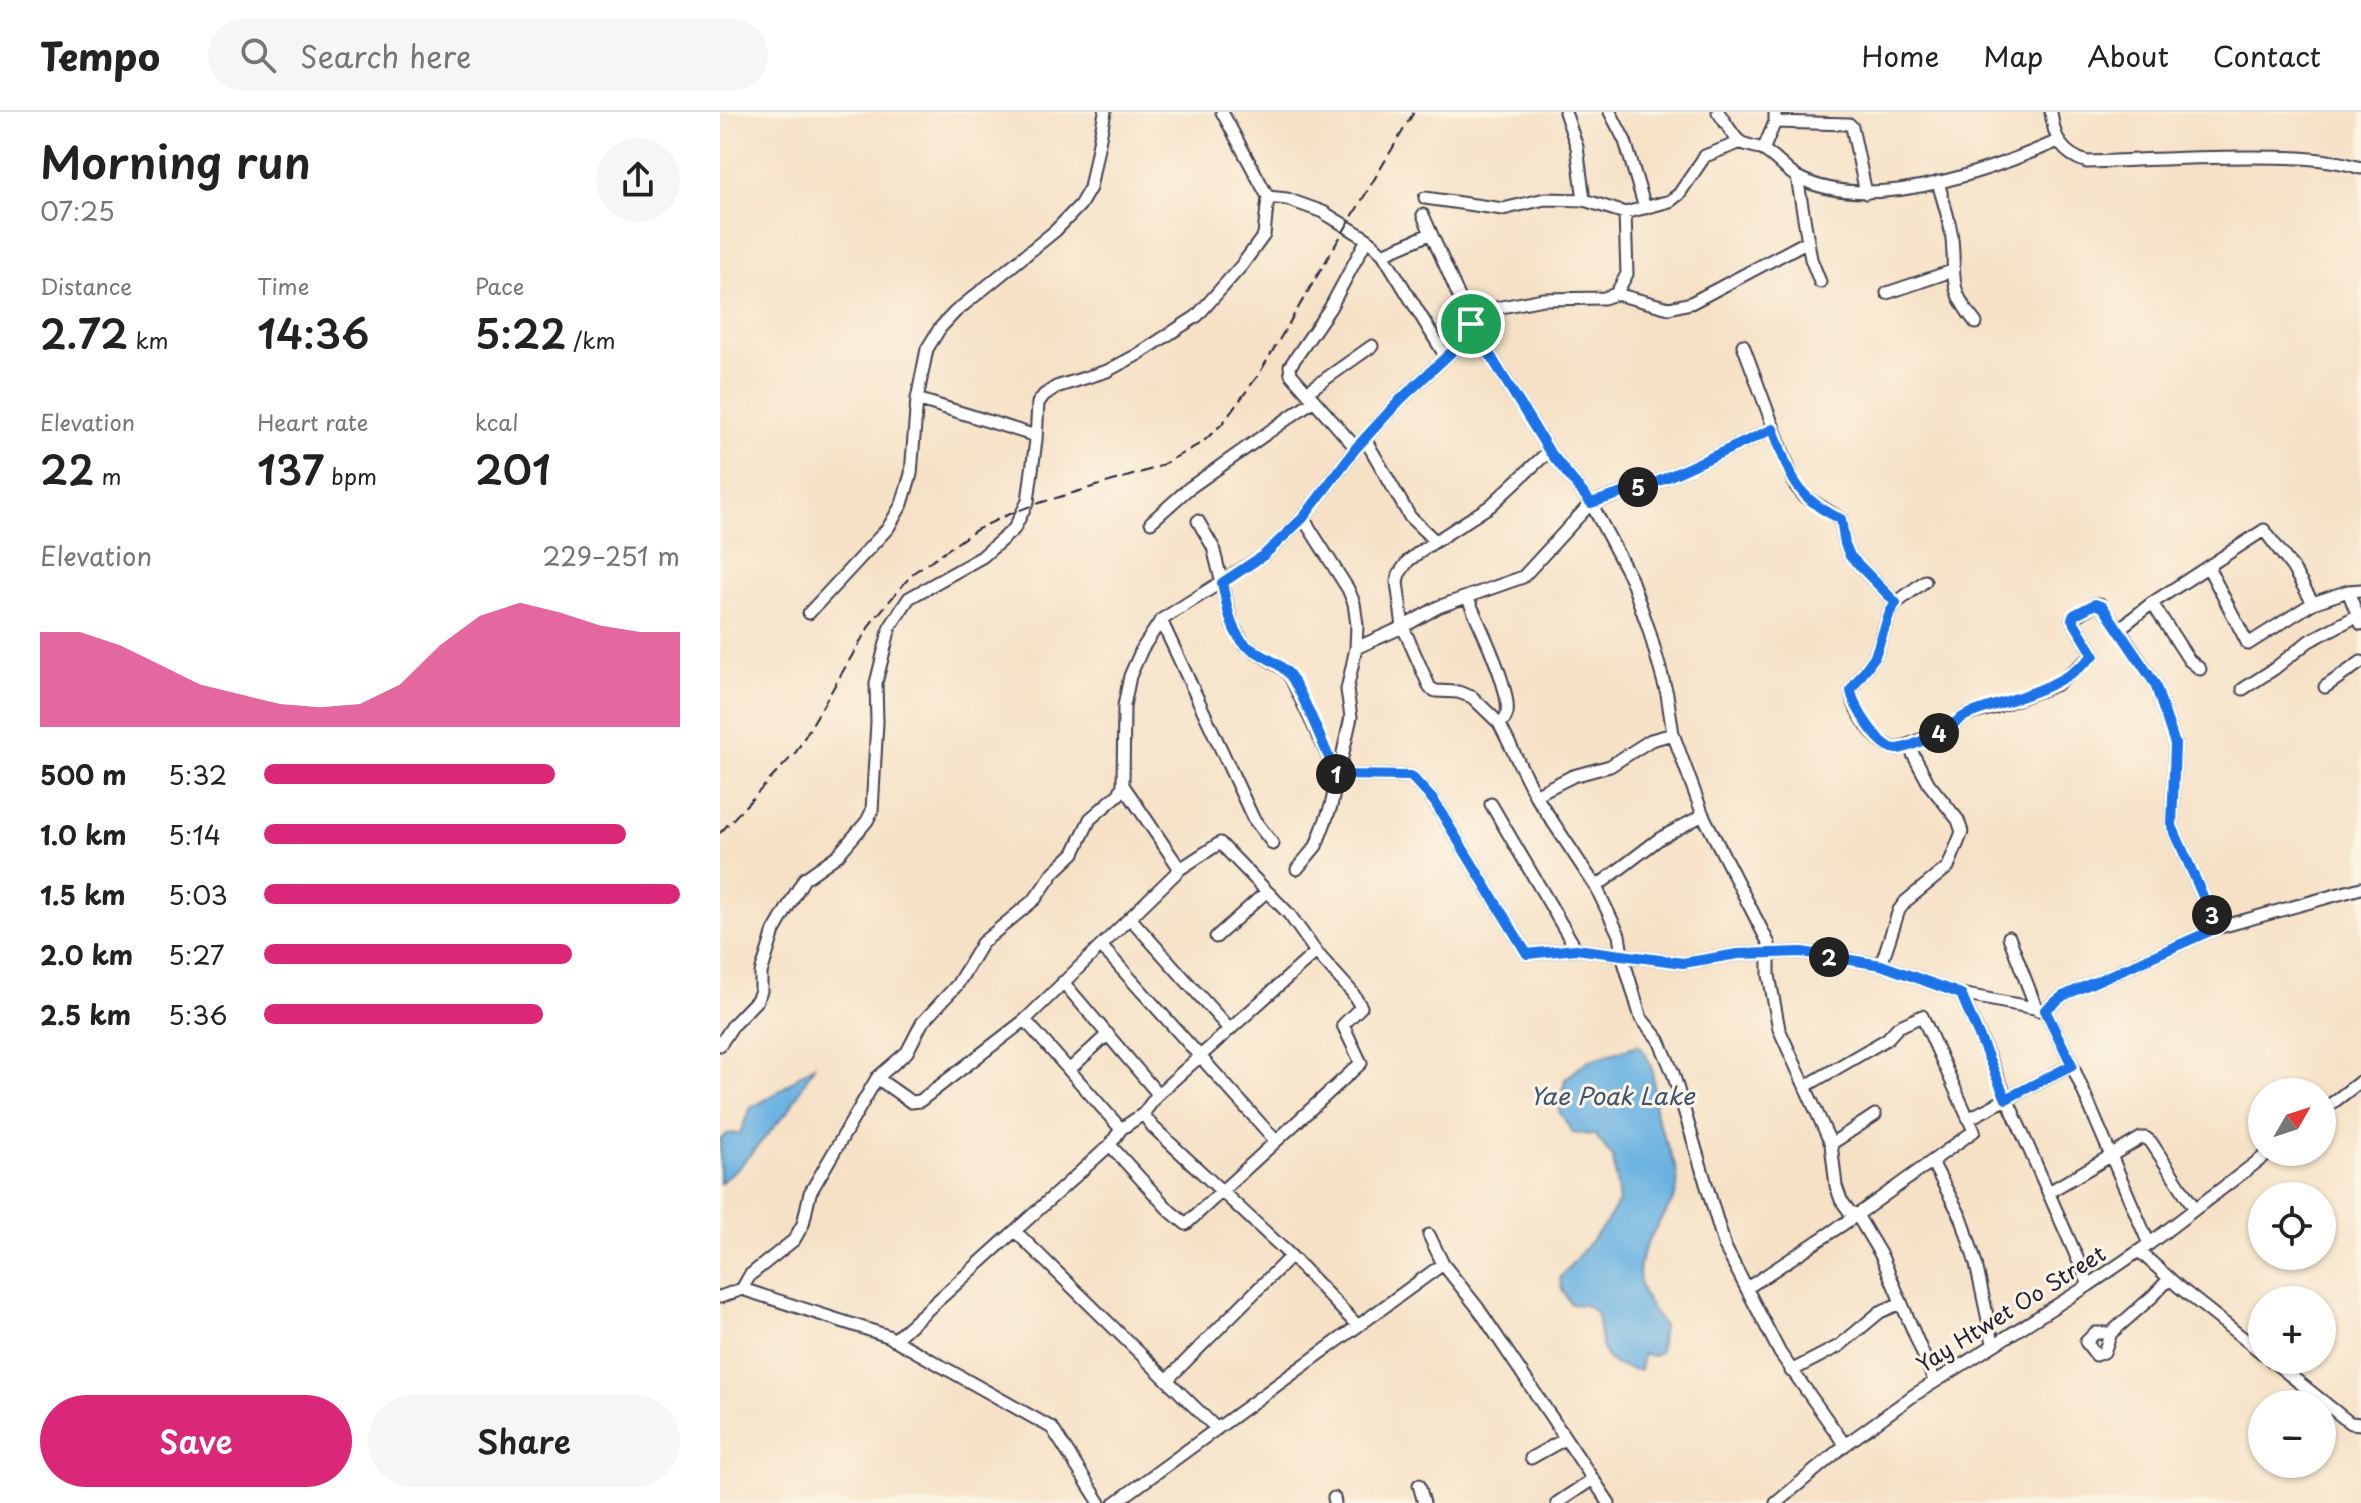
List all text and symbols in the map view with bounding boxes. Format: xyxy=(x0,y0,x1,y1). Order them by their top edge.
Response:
search box xyxy=(208,19,768,91)
text: Tempo xyxy=(40,27,160,84)
icon: search xyxy=(236,33,280,77)
text: Search here xyxy=(300,33,472,78)
text: Home xyxy=(1861,34,1939,77)
text: Map xyxy=(1983,34,2043,77)
text: About xyxy=(2087,34,2169,77)
text: Contact xyxy=(2213,34,2321,77)
text: Morning run xyxy=(40,128,311,194)
button: share xyxy=(596,138,680,222)
text: 07:25 xyxy=(40,191,115,230)
text: Distance xyxy=(40,269,132,302)
text: Time xyxy=(257,269,309,302)
text: Pace xyxy=(475,269,524,302)
pin xyxy=(1437,290,1505,358)
text: 2.72 xyxy=(40,302,128,363)
text: 14:36 xyxy=(257,302,369,363)
text: 5:22 xyxy=(475,302,566,363)
icon: arrive xyxy=(1449,302,1493,346)
text: km xyxy=(128,323,168,356)
text: /km xyxy=(566,323,615,356)
text: Elevation xyxy=(40,405,135,438)
text: Heart rate xyxy=(257,405,368,438)
text: kcal xyxy=(475,405,519,438)
text: 22 xyxy=(40,438,94,499)
text: 137 xyxy=(257,438,324,499)
text: 201 xyxy=(475,438,551,499)
text: m xyxy=(94,459,121,492)
text: bpm xyxy=(324,459,377,492)
pin: 5 xyxy=(1618,467,1658,507)
text: 5 xyxy=(1631,470,1645,503)
text: Elevation xyxy=(40,536,152,575)
text: 229–251 m xyxy=(542,536,680,575)
pin: 4 xyxy=(1919,713,1959,753)
text: 4 xyxy=(1932,716,1946,749)
pin: 1 xyxy=(1316,754,1356,794)
text: 500 m xyxy=(40,755,126,794)
text: 5:32 xyxy=(168,755,227,794)
text: 1 xyxy=(1331,757,1341,790)
text: 1.0 km xyxy=(40,815,127,854)
text: 5:14 xyxy=(168,815,221,854)
text: 1.5 km xyxy=(40,875,126,914)
text: 5:03 xyxy=(168,875,228,914)
pin: 3 xyxy=(2192,895,2232,935)
text: 3 xyxy=(2205,898,2219,931)
text: 2.0 km xyxy=(40,935,133,974)
text: 5:27 xyxy=(168,935,225,974)
pin: 2 xyxy=(1809,937,1849,977)
text: 2 xyxy=(1821,940,1837,973)
text: 2.5 km xyxy=(40,995,131,1034)
text: 5:36 xyxy=(168,995,228,1034)
water label: Yae Poak Lake xyxy=(1529,1077,1696,1113)
north arrow xyxy=(2248,1078,2336,1166)
map controls xyxy=(2248,1078,2336,1478)
button: locate xyxy=(2248,1182,2336,1270)
street label: Yay Htwet Oo Street xyxy=(1909,1236,2111,1379)
button: + xyxy=(2248,1286,2336,1374)
button: − xyxy=(2248,1390,2336,1478)
button: Save xyxy=(40,1395,352,1487)
button: Share xyxy=(368,1395,680,1487)

